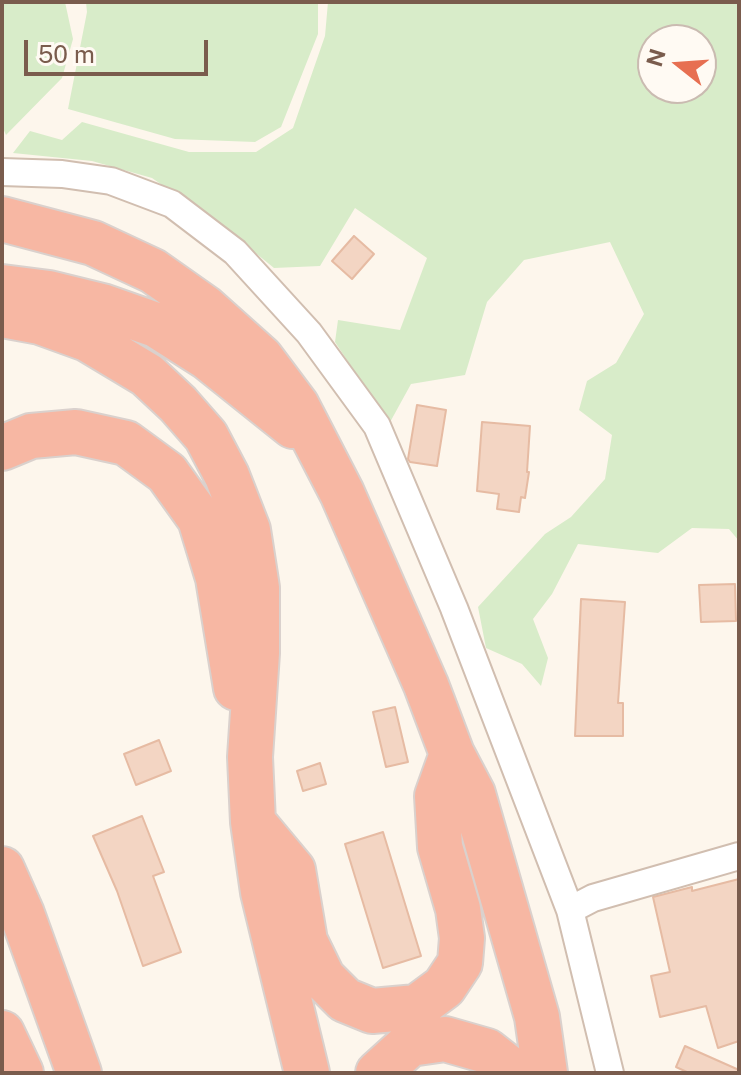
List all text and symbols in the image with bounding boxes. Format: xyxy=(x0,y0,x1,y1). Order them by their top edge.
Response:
scale bar xyxy=(28,24,212,74)
north arrow xyxy=(637,24,717,104)
text: 50 m xyxy=(38,40,95,68)
text: N xyxy=(641,46,671,70)

